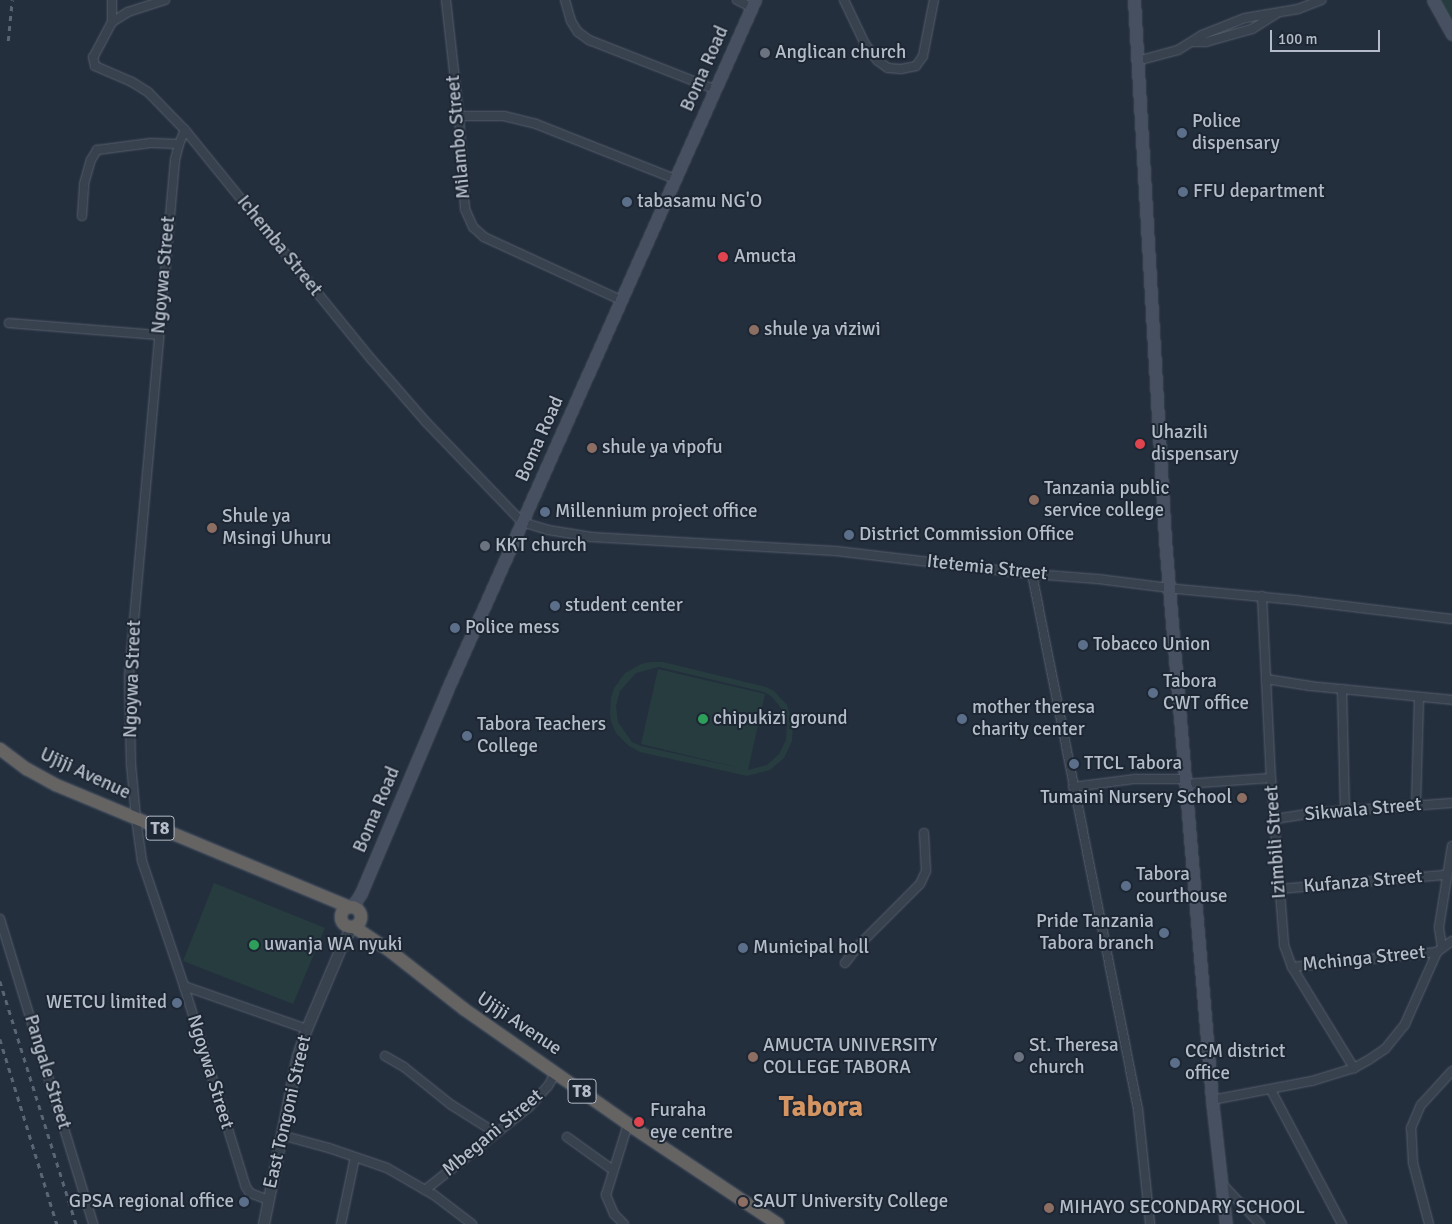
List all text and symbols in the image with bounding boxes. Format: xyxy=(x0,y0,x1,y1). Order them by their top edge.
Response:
scale bar xyxy=(1272,20,1382,52)
street label: Boma Road xyxy=(676,23,734,115)
text: 100 m xyxy=(1278,30,1318,48)
place label: Anglican church xyxy=(775,42,906,64)
marker: Anglican church xyxy=(759,47,771,59)
street label: Milambo Street xyxy=(442,74,476,200)
place label: Police dispensary xyxy=(1192,111,1280,155)
marker: Police dispensary xyxy=(1176,127,1188,139)
place label: FFU department xyxy=(1193,181,1325,203)
marker: FFU department xyxy=(1177,186,1189,198)
street label: Ichemba Street xyxy=(231,191,327,301)
place label: tabasamu NG'O xyxy=(637,191,762,213)
marker: tabasamu NG'O xyxy=(621,196,633,208)
street label: Ngoywa Street xyxy=(147,215,181,335)
place label: Amucta xyxy=(734,246,796,268)
marker: Amucta xyxy=(716,250,730,264)
place label: shule ya viziwi xyxy=(764,319,881,341)
marker: shule ya viziwi xyxy=(748,324,760,336)
street label: Boma Road xyxy=(511,393,569,485)
place label: Uhazili dispensary xyxy=(1151,422,1239,466)
place label: shule ya vipofu xyxy=(602,437,723,459)
marker: Uhazili dispensary xyxy=(1133,437,1147,451)
marker: shule ya vipofu xyxy=(586,442,598,454)
place label: Tanzania public service college xyxy=(1044,478,1169,522)
marker: Tanzania public service college xyxy=(1028,494,1040,506)
place label: Millennium project office xyxy=(555,501,757,523)
place label: Shule ya Msingi Uhuru xyxy=(222,506,331,550)
marker: Millennium project office xyxy=(539,506,551,518)
marker: Shule ya Msingi Uhuru xyxy=(206,522,218,534)
place label: District Commission Office xyxy=(859,524,1074,546)
marker: District Commission Office xyxy=(843,529,855,541)
place label: KKT church xyxy=(495,535,587,557)
marker: KKT church xyxy=(479,540,491,552)
street label: Itetemia Street xyxy=(926,550,1048,586)
place label: student center xyxy=(565,595,683,617)
marker: student center xyxy=(549,600,561,612)
place label: Police mess xyxy=(465,617,560,639)
street label: Ngoywa Street xyxy=(120,620,146,738)
marker: Police mess xyxy=(449,622,461,634)
place label: Tobacco Union xyxy=(1093,634,1210,656)
marker: Tobacco Union xyxy=(1077,639,1089,651)
place label: Tabora CWT office xyxy=(1163,671,1249,715)
marker: Tabora CWT office xyxy=(1147,687,1159,699)
place label: mother theresa charity center xyxy=(972,697,1095,741)
place label: chipukizi ground xyxy=(713,708,848,730)
marker: chipukizi ground xyxy=(697,713,709,725)
marker: mother theresa charity center xyxy=(956,713,968,725)
place label: Tabora Teachers College xyxy=(477,714,606,758)
marker: Tabora Teachers College xyxy=(461,730,473,742)
street label: Ujiji Avenue xyxy=(36,743,134,805)
place label: TTCL Tabora xyxy=(1084,753,1182,775)
marker: TTCL Tabora xyxy=(1068,758,1080,770)
street label: Boma Road xyxy=(349,764,405,856)
street label: Izimbili Street xyxy=(1261,784,1291,900)
place label: Tumaini Nursery School xyxy=(1040,787,1232,809)
marker: Tumaini Nursery School xyxy=(1236,792,1248,804)
street label: Sikwala Street xyxy=(1304,794,1422,826)
road number: T8 xyxy=(145,812,175,844)
place label: Tabora courthouse xyxy=(1136,864,1228,908)
street label: Kufanza Street xyxy=(1302,865,1424,899)
marker: Tabora courthouse xyxy=(1120,880,1132,892)
place label: Pride Tanzania Tabora branch xyxy=(1036,911,1154,955)
marker: Pride Tanzania Tabora branch xyxy=(1158,927,1170,939)
place label: uwanja WA nyuki xyxy=(264,934,402,956)
place label: Municipal holl xyxy=(753,937,869,959)
marker: uwanja WA nyuki xyxy=(248,939,260,951)
street label: Mchinga Street xyxy=(1301,941,1427,977)
marker: Municipal holl xyxy=(737,942,749,954)
street label: Ujiji Avenue xyxy=(472,987,566,1061)
place label: WETCU limited xyxy=(46,992,167,1014)
marker: WETCU limited xyxy=(171,997,183,1009)
street label: Pangale Street xyxy=(19,1012,75,1132)
street label: Ngoywa Street xyxy=(182,1012,238,1132)
street label: East Tongoni Street xyxy=(259,1033,317,1191)
place label: AMUCTA UNIVERSITY COLLEGE TABORA xyxy=(763,1035,937,1079)
place label: St. Theresa church xyxy=(1029,1035,1119,1079)
place label: CCM district office xyxy=(1185,1041,1286,1085)
marker: AMUCTA UNIVERSITY COLLEGE TABORA xyxy=(747,1051,759,1063)
marker: St. Theresa church xyxy=(1013,1051,1025,1063)
marker: CCM district office xyxy=(1169,1057,1181,1069)
road number: T8 xyxy=(567,1076,597,1106)
street label: Mbegani Street xyxy=(438,1084,548,1182)
district label: Tabora xyxy=(779,1090,863,1124)
place label: Furaha eye centre xyxy=(650,1100,733,1144)
marker: Furaha eye centre xyxy=(632,1115,646,1129)
place label: GPSA regional office xyxy=(69,1191,234,1213)
place label: SAUT University College xyxy=(753,1191,948,1213)
marker: GPSA regional office xyxy=(238,1196,250,1208)
marker: SAUT University College xyxy=(737,1196,749,1208)
place label: MIHAYO SECONDARY SCHOOL xyxy=(1059,1197,1305,1219)
marker: MIHAYO SECONDARY SCHOOL xyxy=(1043,1202,1055,1214)

